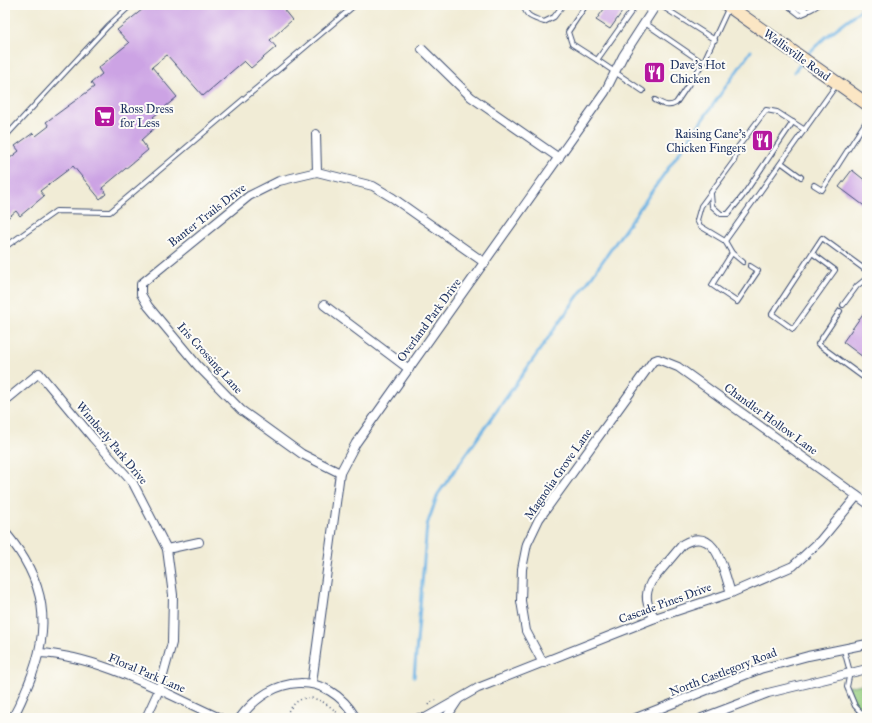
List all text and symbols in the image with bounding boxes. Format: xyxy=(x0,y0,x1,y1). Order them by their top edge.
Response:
street label: Wallisville Road xyxy=(761,26,833,84)
place label: Dave's Hot Chicken xyxy=(670,58,726,86)
restaurant icon: Dave's Hot Chicken xyxy=(642,59,668,85)
place label: Ross Dress for Less xyxy=(120,102,173,130)
supermarket icon: Ross Dress for Less xyxy=(92,103,118,129)
place label: Raising Cane's Chicken Fingers xyxy=(666,127,746,156)
restaurant icon: Raising Cane's Chicken Fingers xyxy=(749,128,775,154)
street label: Banter Trails Drive xyxy=(165,180,249,250)
street label: Overland Park Drive xyxy=(394,276,464,364)
street label: Iris Crossing Lane xyxy=(174,320,246,397)
street label: Chandler Hollow Lane xyxy=(721,380,821,458)
street label: Wimberly Park Drive xyxy=(73,399,151,487)
street label: Magnolia Grove Lane xyxy=(521,426,595,523)
street label: Cascade Pines Drive xyxy=(617,580,713,626)
street label: North Castlegory Road xyxy=(667,645,779,700)
street label: Floral Park Lane xyxy=(106,650,188,696)

